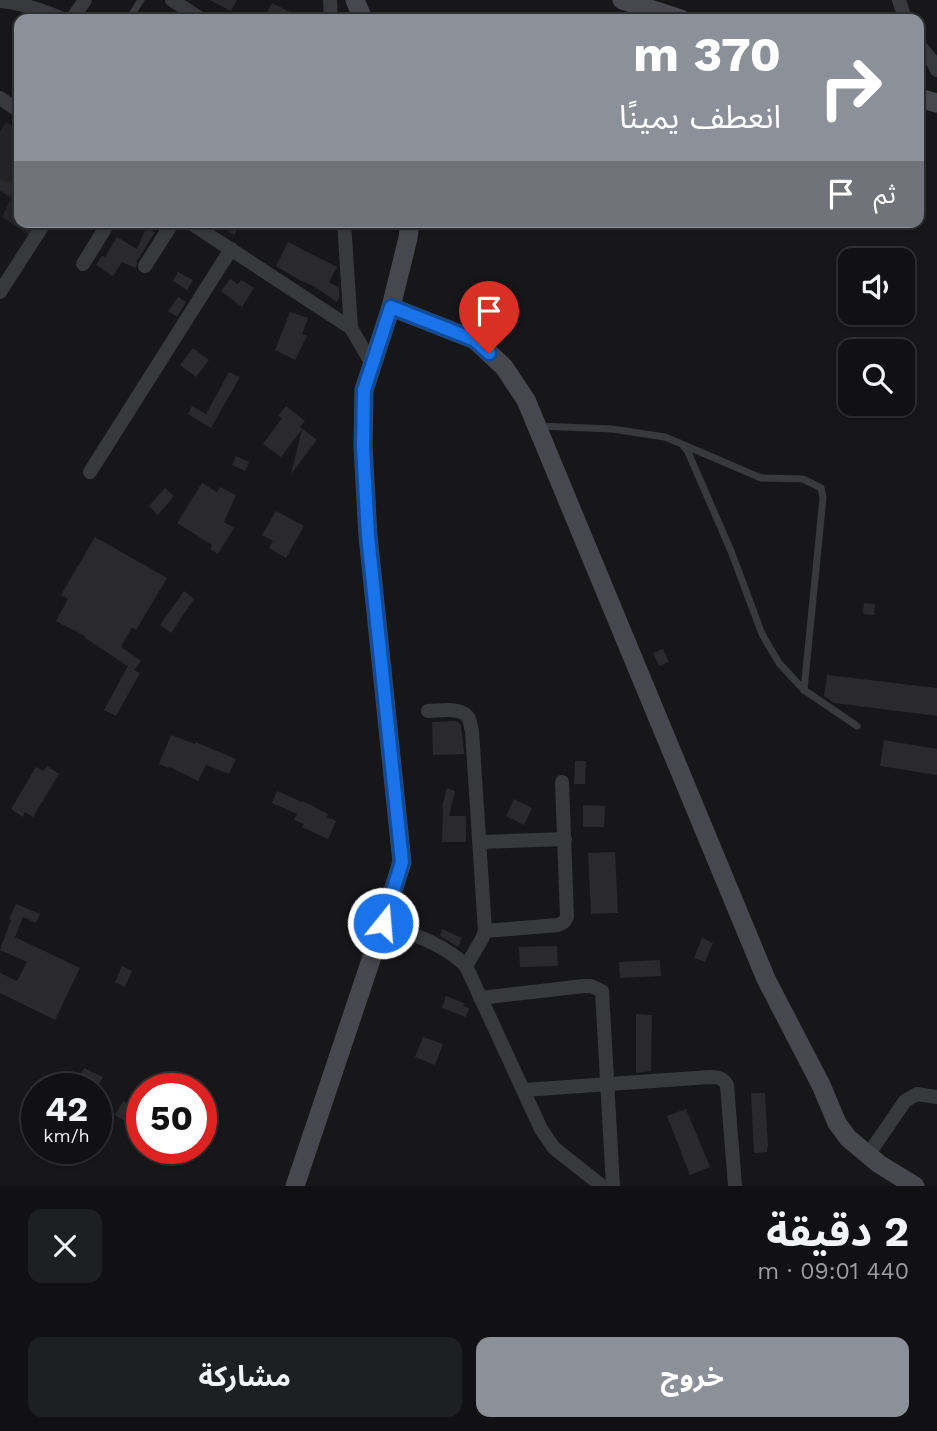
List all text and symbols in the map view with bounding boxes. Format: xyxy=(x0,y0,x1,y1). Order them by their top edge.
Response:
text: 370 m xyxy=(633,25,781,83)
icon: right xyxy=(805,42,896,133)
text: انعطف يمينًا xyxy=(619,98,781,136)
icon: arrive xyxy=(822,175,860,213)
text: ثم xyxy=(874,179,896,209)
map controls xyxy=(838,248,915,416)
button: sound xyxy=(838,248,915,325)
pin xyxy=(459,281,519,353)
icon: arrive xyxy=(470,292,508,330)
button: search xyxy=(838,339,915,416)
position arrow xyxy=(346,886,420,960)
speed limit sign: 50 xyxy=(126,1073,217,1164)
text: 42 xyxy=(45,1088,88,1130)
text: km/h xyxy=(43,1125,90,1146)
text: 2 دقيقة xyxy=(766,1207,909,1256)
button: close xyxy=(28,1209,102,1283)
text: 440 m · 09:01 xyxy=(757,1258,909,1285)
button: مشاركة xyxy=(28,1337,462,1417)
button: خروج xyxy=(476,1337,909,1417)

